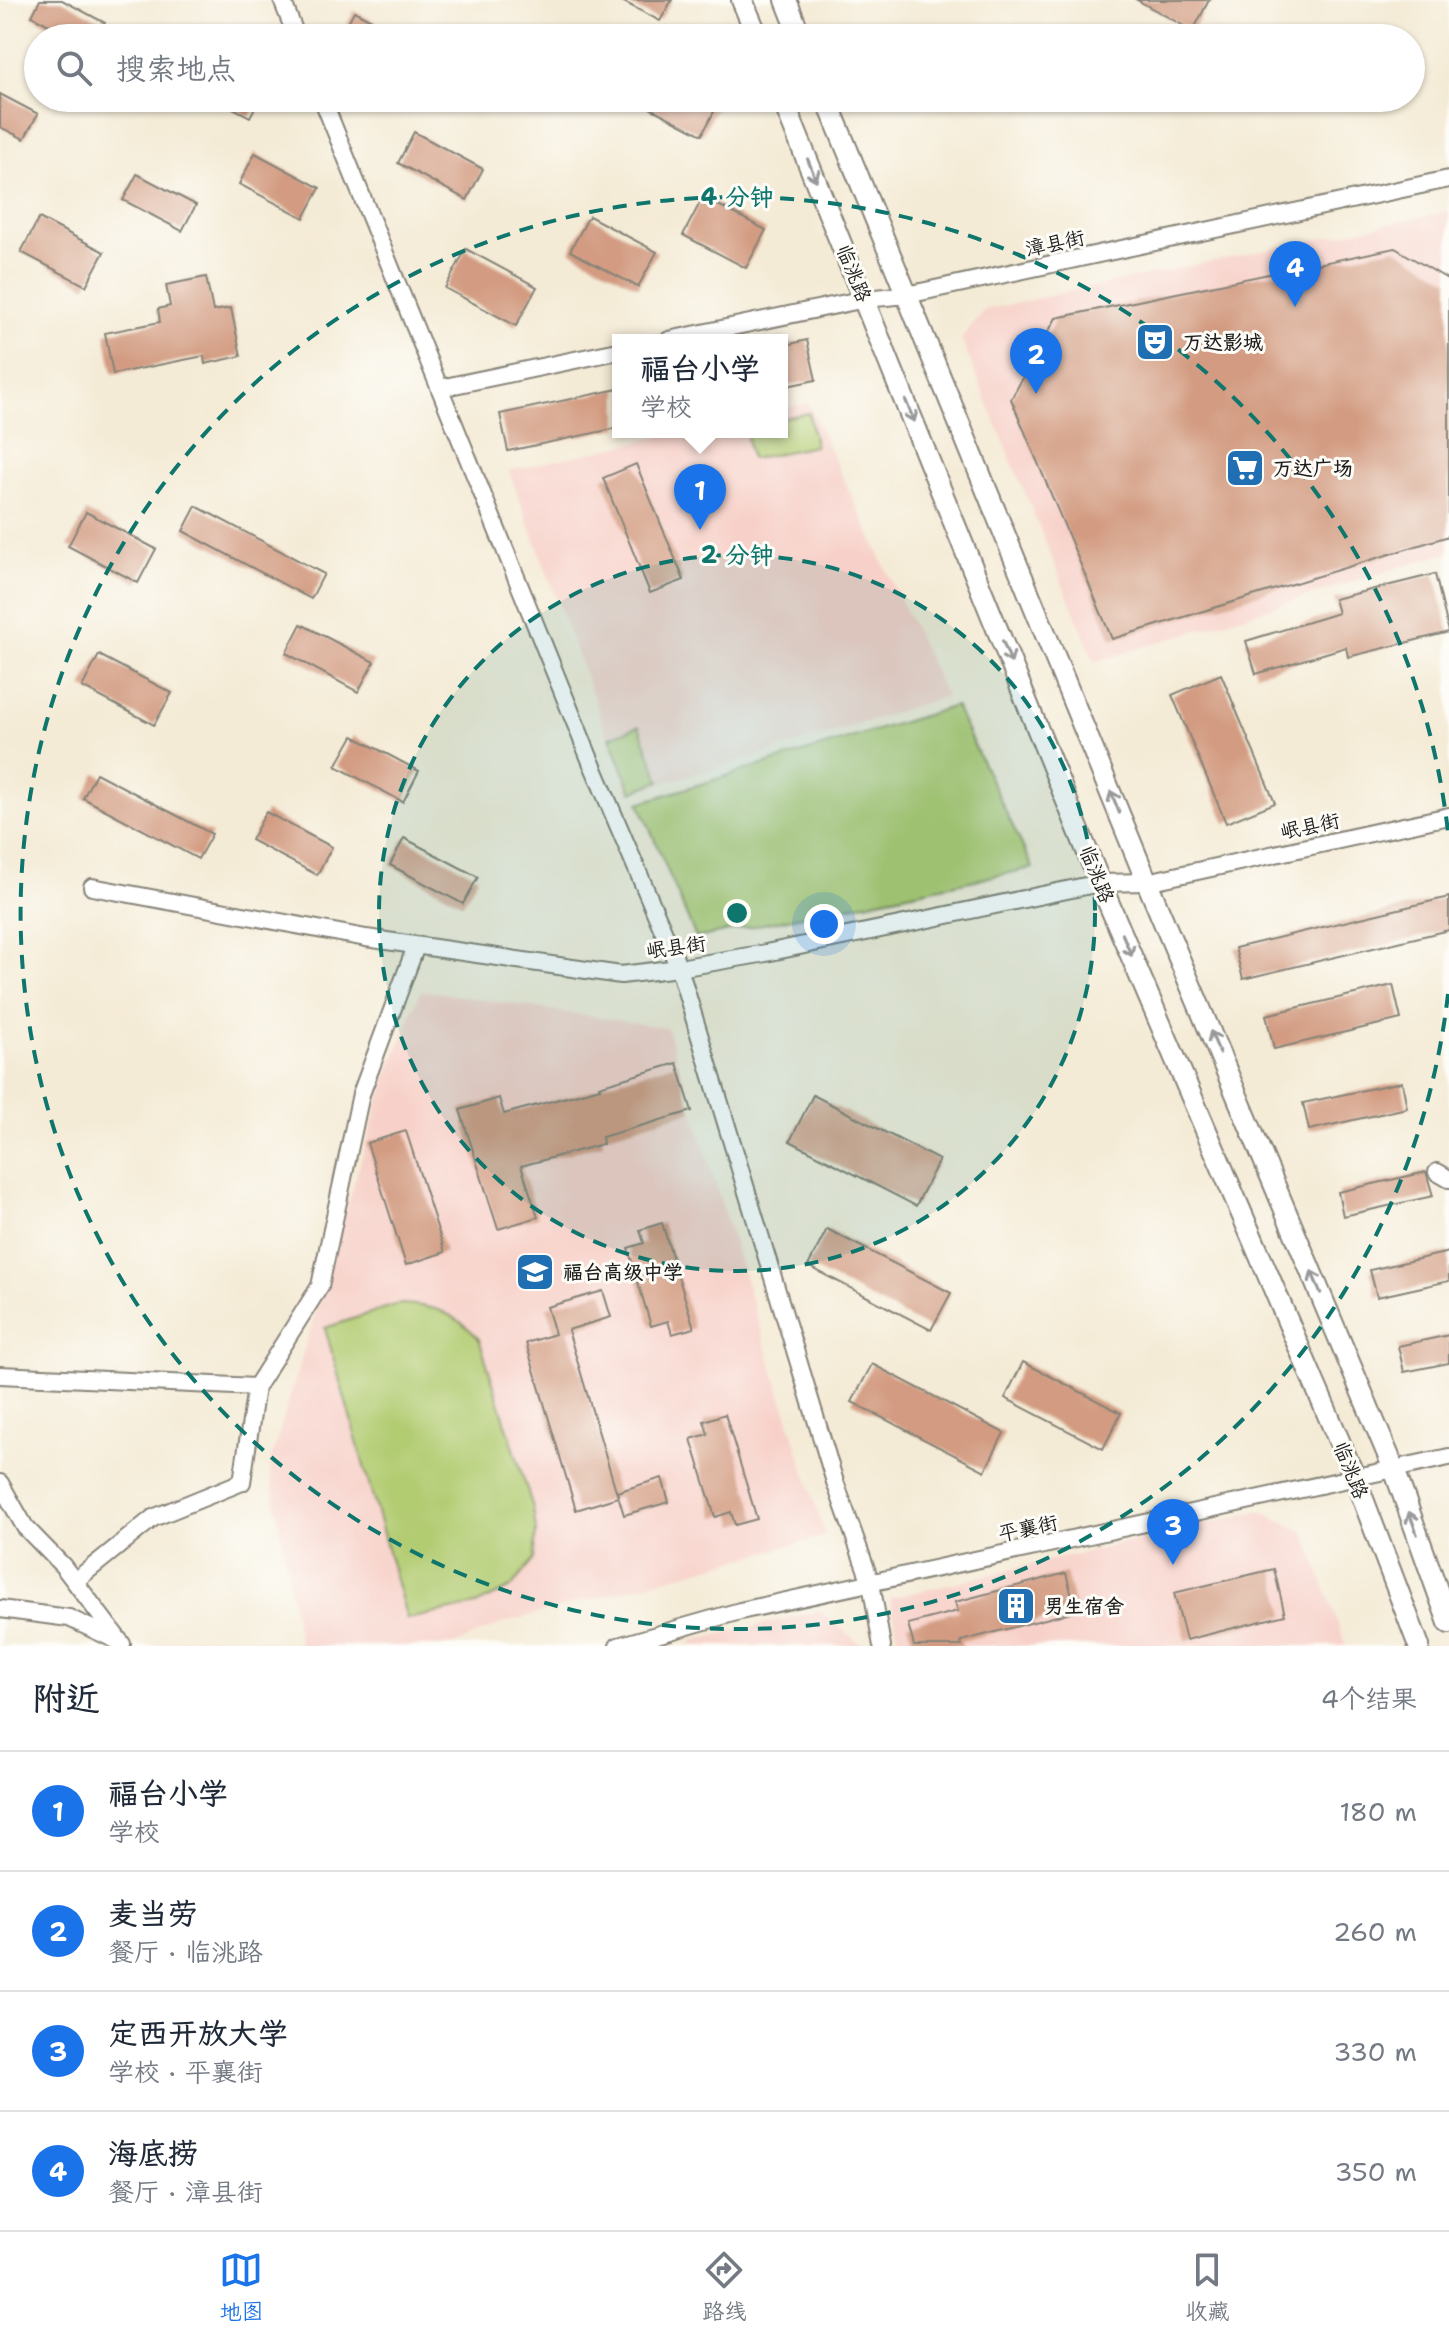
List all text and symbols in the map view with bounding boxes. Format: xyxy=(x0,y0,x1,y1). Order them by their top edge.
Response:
search box xyxy=(24,24,1425,112)
icon: search xyxy=(52,46,96,90)
text: 搜索地点 xyxy=(116,48,236,89)
one-way arrow xyxy=(806,157,820,182)
text: 4 分钟 xyxy=(700,181,774,213)
street label: 漳县街 xyxy=(1023,224,1087,262)
street label: 临洮路 xyxy=(831,240,878,307)
pin: 4 xyxy=(1269,241,1321,307)
theatre icon: 万达影城 xyxy=(1134,321,1176,363)
pin: 2 xyxy=(1010,328,1062,394)
place label: 万达影城 xyxy=(1183,329,1263,355)
popup xyxy=(612,334,788,438)
text: 福台小学 xyxy=(640,348,760,389)
text: 学校 xyxy=(640,389,692,424)
one-way arrow xyxy=(904,398,918,423)
supermarket icon: 万达广场 xyxy=(1224,447,1266,489)
place label: 万达广场 xyxy=(1273,455,1353,481)
pin: 1 xyxy=(674,464,726,530)
text: 2 分钟 xyxy=(700,539,774,571)
one-way arrow xyxy=(1001,639,1015,664)
one-way arrow xyxy=(1106,790,1121,815)
street label: 岷县街 xyxy=(1278,807,1342,845)
street label: 临洮路 xyxy=(1074,841,1121,908)
centre of rings xyxy=(723,899,751,927)
your location xyxy=(804,904,844,944)
street label: 岷县街 xyxy=(644,930,708,964)
one-way arrow xyxy=(1120,932,1135,957)
one-way arrow xyxy=(1206,1030,1221,1055)
school or university icon: 福台高级中学 xyxy=(514,1251,556,1293)
place label: 福台高级中学 xyxy=(563,1259,683,1285)
one-way arrow xyxy=(1307,1270,1322,1295)
street label: 临洮路 xyxy=(1328,1437,1375,1504)
pin: 3 xyxy=(1147,1499,1199,1565)
street label: 平襄街 xyxy=(996,1509,1060,1547)
one-way arrow xyxy=(1405,1511,1420,1536)
building icon: 男生宿舍 xyxy=(995,1585,1037,1627)
place label: 男生宿舍 xyxy=(1044,1593,1124,1619)
text: 附近 xyxy=(32,1675,100,1721)
text: 4个结果 xyxy=(1321,1681,1417,1716)
text: 福台小学 xyxy=(108,1773,228,1814)
text: 1 xyxy=(52,1794,64,1829)
text: 180 m xyxy=(1339,1794,1417,1829)
text: 学校 xyxy=(108,1814,160,1849)
text: 麦当劳 xyxy=(108,1893,198,1934)
text: 2 xyxy=(49,1914,67,1949)
text: 260 m xyxy=(1333,1914,1417,1949)
text: 餐厅 · 临洮路 xyxy=(108,1934,263,1969)
text: 定西开放大学 xyxy=(108,2013,288,2054)
text: 3 xyxy=(49,2034,67,2069)
text: 330 m xyxy=(1333,2034,1417,2069)
text: 学校 · 平襄街 xyxy=(108,2054,263,2089)
text: 海底捞 xyxy=(108,2133,198,2174)
text: 4 xyxy=(49,2154,67,2189)
text: 350 m xyxy=(1334,2154,1417,2189)
text: 餐厅 · 漳县街 xyxy=(108,2174,263,2209)
tab: 地图 xyxy=(219,2248,264,2326)
tab: 路线 xyxy=(702,2248,747,2326)
tab: 收藏 xyxy=(1185,2248,1230,2326)

